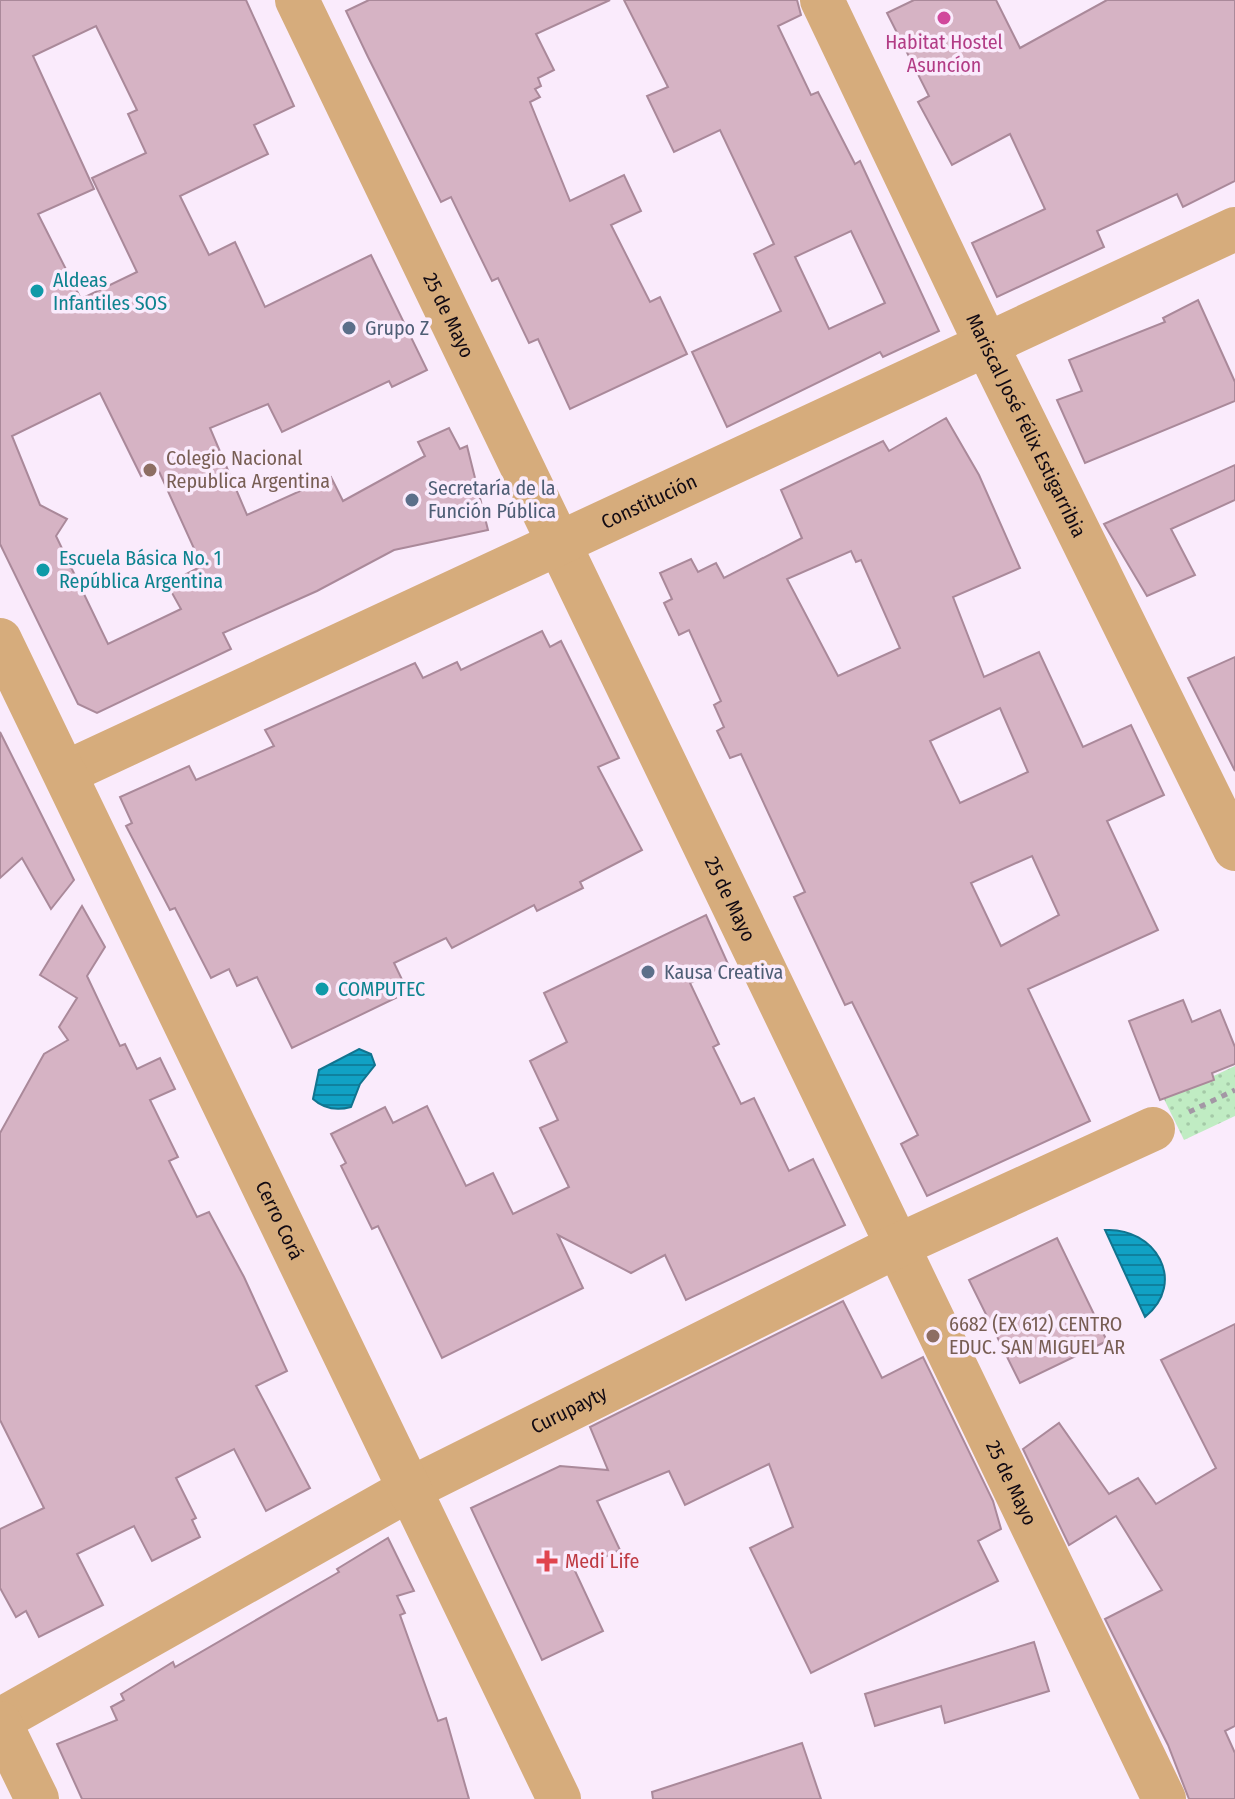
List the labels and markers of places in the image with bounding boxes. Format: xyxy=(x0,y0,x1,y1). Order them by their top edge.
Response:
marker: Habitat Hostel Asuncíon xyxy=(935,9,953,27)
place label: Habitat Hostel Asuncíon xyxy=(885,30,1003,77)
place label: Aldeas Infantiles SOS xyxy=(53,268,167,315)
marker: Aldeas Infantiles SOS xyxy=(28,282,46,300)
place label: Grupo Z xyxy=(365,316,429,340)
marker: Grupo Z xyxy=(340,319,358,337)
place label: Colegio Nacional Republica Argentina xyxy=(166,446,330,493)
marker: Colegio Nacional Republica Argentina xyxy=(141,461,159,479)
place label: Secretaría de la Función Pública xyxy=(428,476,556,523)
marker: Secretaría de la Función Pública xyxy=(403,491,421,509)
place label: Escuela Básica No. 1 República Argentina xyxy=(59,546,223,593)
marker: Escuela Básica No. 1 República Argentina xyxy=(34,561,52,579)
place label: Kausa Creativa xyxy=(664,960,783,984)
marker: Kausa Creativa xyxy=(639,963,657,981)
place label: COMPUTEC xyxy=(338,977,425,1001)
marker: COMPUTEC xyxy=(313,980,331,998)
place label: 6682 (EX 612) CENTRO EDUC. SAN MIGUEL AR xyxy=(949,1312,1125,1359)
marker: 6682 (EX 612) CENTRO EDUC. SAN MIGUEL AR xyxy=(924,1327,942,1345)
place label: Medi Life xyxy=(565,1549,639,1573)
marker: Medi Life xyxy=(536,1550,558,1572)

